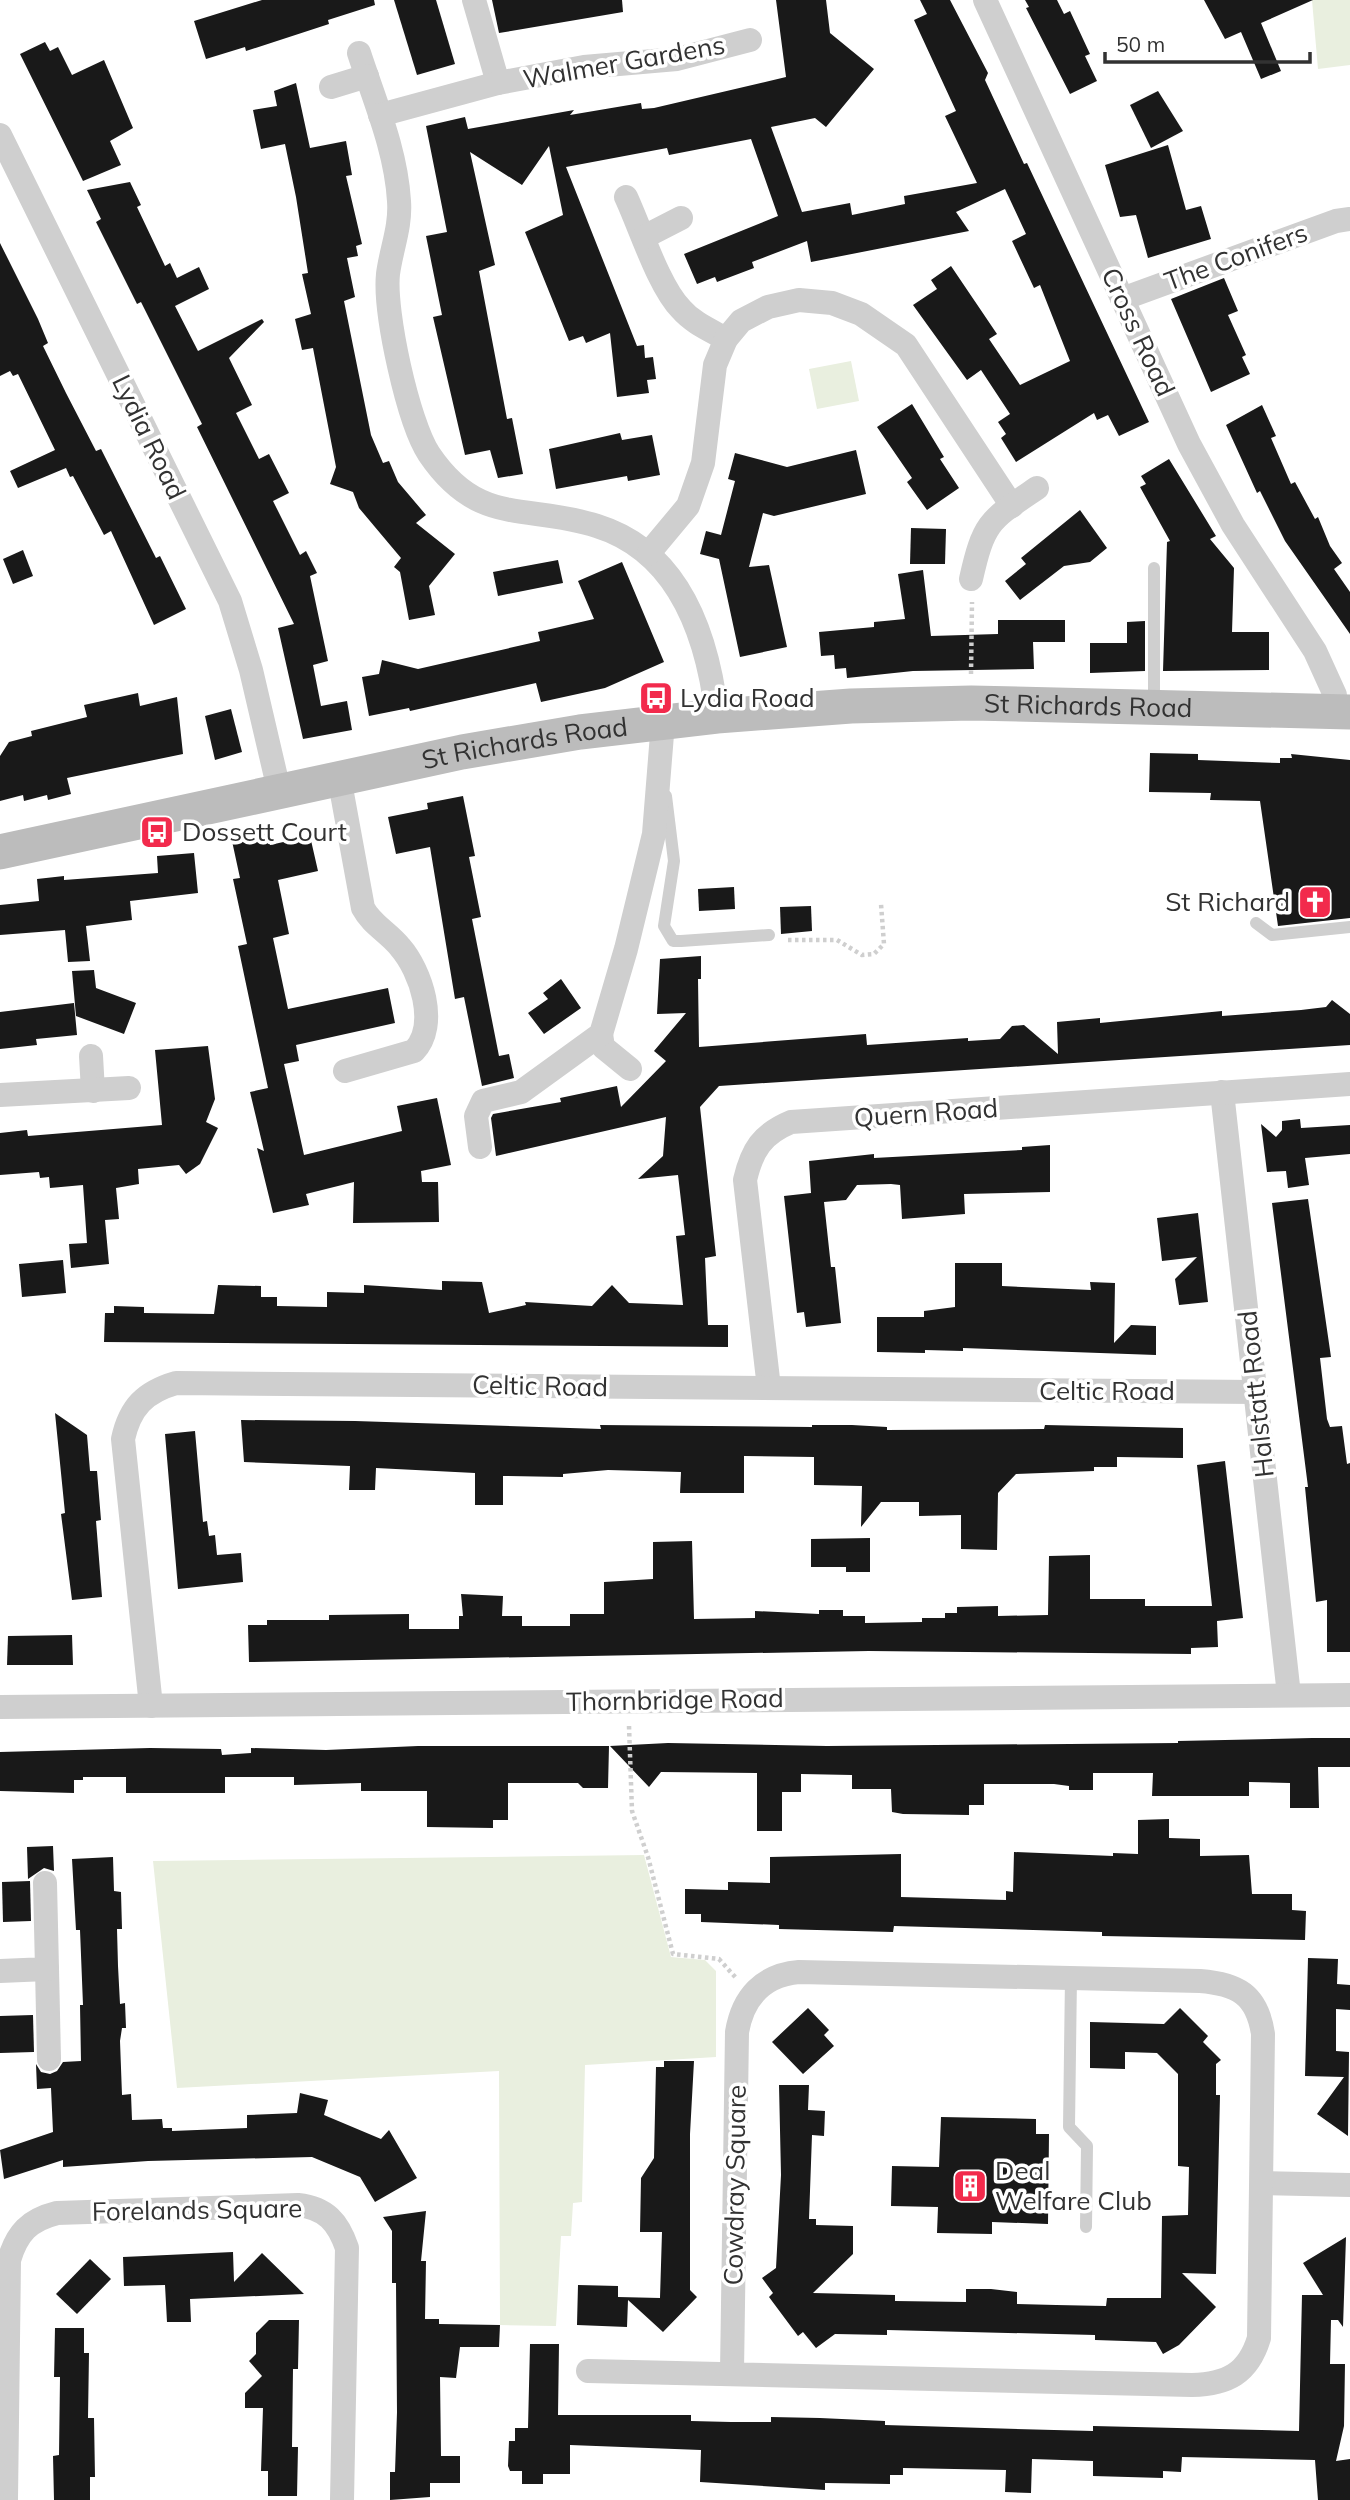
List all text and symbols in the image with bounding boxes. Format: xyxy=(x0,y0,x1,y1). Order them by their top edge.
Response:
scale bar xyxy=(1105,21,1310,65)
street label: Walmer Gardens xyxy=(521,28,727,95)
text: 50 m xyxy=(1116,31,1165,57)
street label: The Conifers xyxy=(1160,215,1312,298)
street label: Cross Road xyxy=(1094,262,1183,401)
street label: Lydia Road xyxy=(105,369,194,505)
bus stop icon: Lydia Road xyxy=(637,679,675,717)
place label: Lydia Road xyxy=(680,681,815,714)
street label: St Richards Road xyxy=(984,686,1193,724)
street label: St Richards Road xyxy=(418,710,629,776)
bus stop icon: Dossett Court xyxy=(138,813,176,851)
place label: Dossett Court xyxy=(182,815,347,848)
church icon: St Richard xyxy=(1296,883,1334,921)
place label: St Richard xyxy=(1165,885,1290,918)
street label: Quern Road xyxy=(853,1091,999,1134)
street label: Halstatt Road xyxy=(1230,1309,1281,1479)
street label: Celtic Road xyxy=(472,1368,608,1403)
street label: Celtic Road xyxy=(1039,1374,1175,1407)
street label: Thornbridge Road xyxy=(566,1681,784,1718)
street label: Cowdray Square xyxy=(716,2084,753,2286)
place label: Deal Welfare Club xyxy=(995,2154,1152,2217)
building icon: Deal Welfare Club xyxy=(951,2167,989,2205)
street label: Forelands Square xyxy=(91,2191,303,2228)

